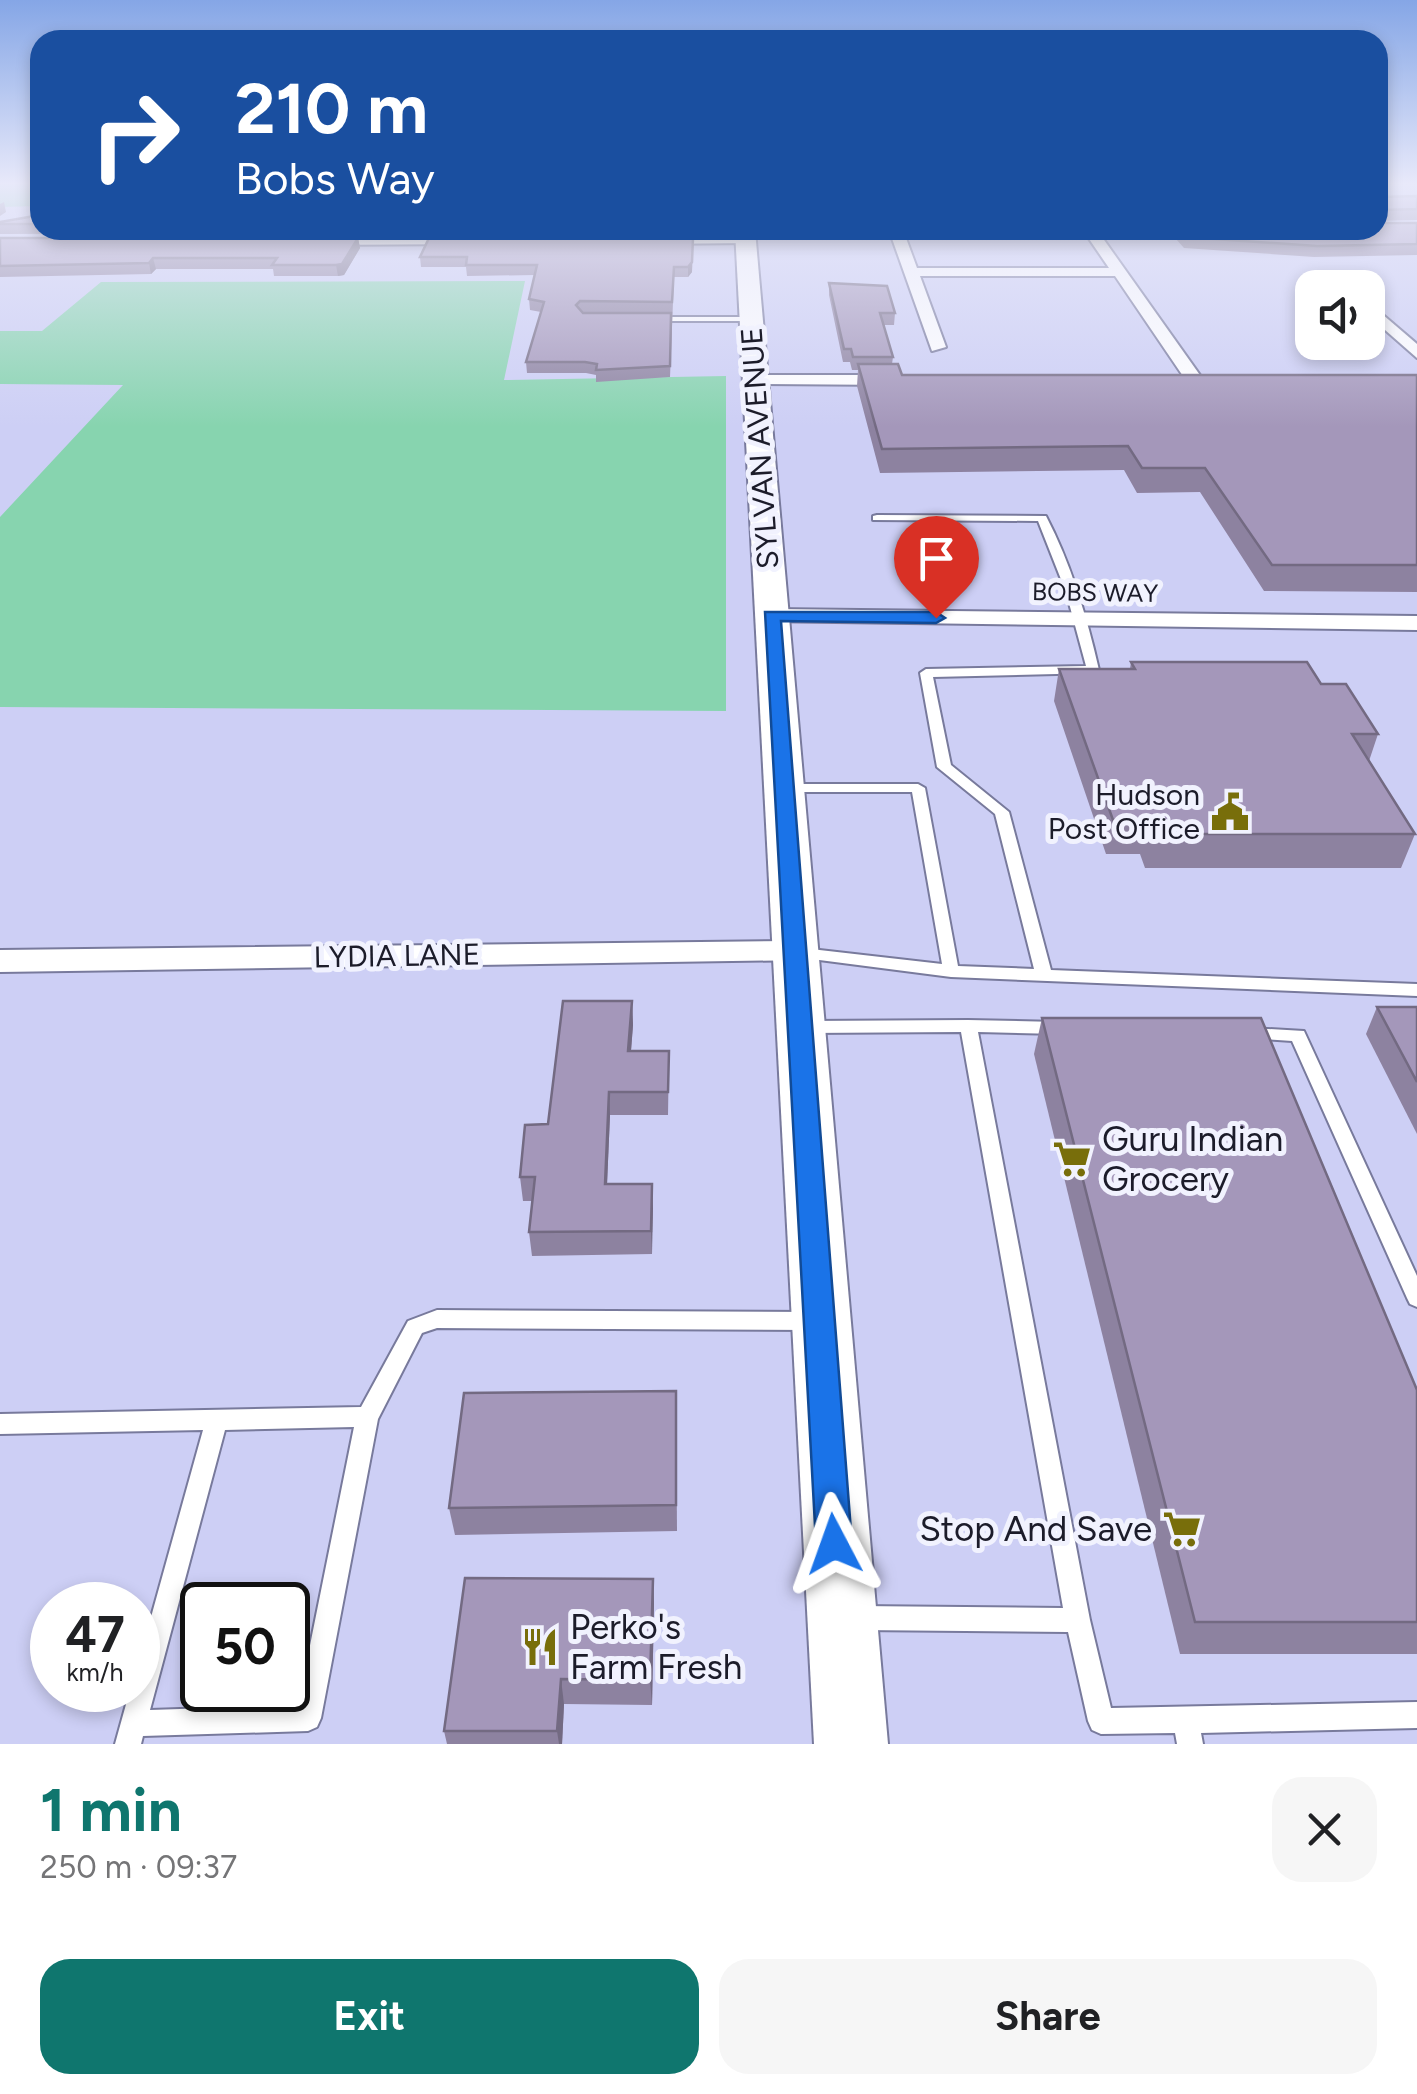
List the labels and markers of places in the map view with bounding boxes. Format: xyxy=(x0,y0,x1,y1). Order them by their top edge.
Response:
pin xyxy=(894,516,979,619)
place label: Hudson Post Office xyxy=(1048,776,1200,847)
public building icon: Hudson Post Office xyxy=(1209,791,1251,833)
place label: Guru Indian Grocery xyxy=(1102,1118,1283,1200)
supermarket icon: Guru Indian Grocery xyxy=(1051,1138,1093,1180)
place label: Stop And Save xyxy=(919,1508,1152,1550)
supermarket icon: Stop And Save xyxy=(1161,1508,1203,1550)
place label: Perko's Farm Fresh xyxy=(570,1606,742,1688)
restaurant icon: Perko's Farm Fresh xyxy=(519,1626,561,1668)

